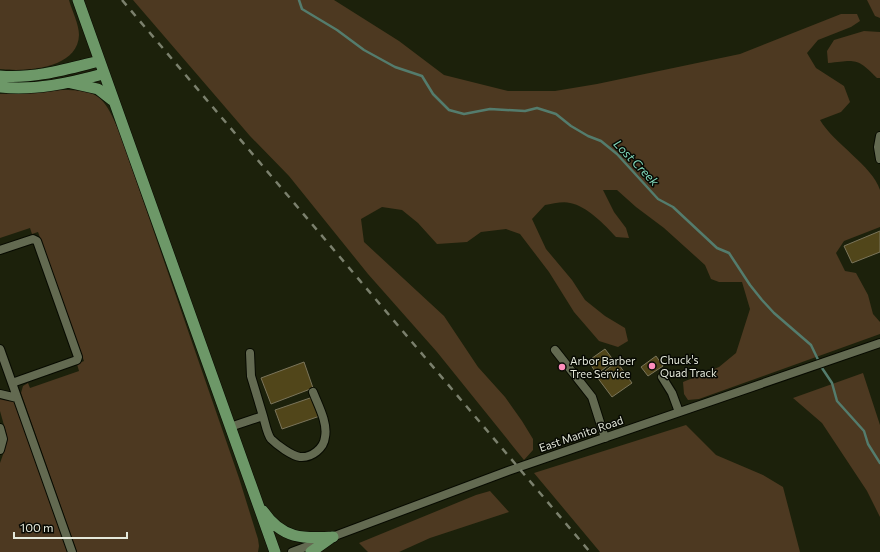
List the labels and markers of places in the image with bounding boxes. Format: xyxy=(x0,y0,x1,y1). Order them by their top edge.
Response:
place label: Chuck's Quad Track xyxy=(660,353,717,379)
place label: Arbor Barber Tree Service xyxy=(570,354,636,380)
marker: Chuck's Quad Track xyxy=(647,361,657,371)
marker: Arbor Barber Tree Service xyxy=(557,362,567,372)

